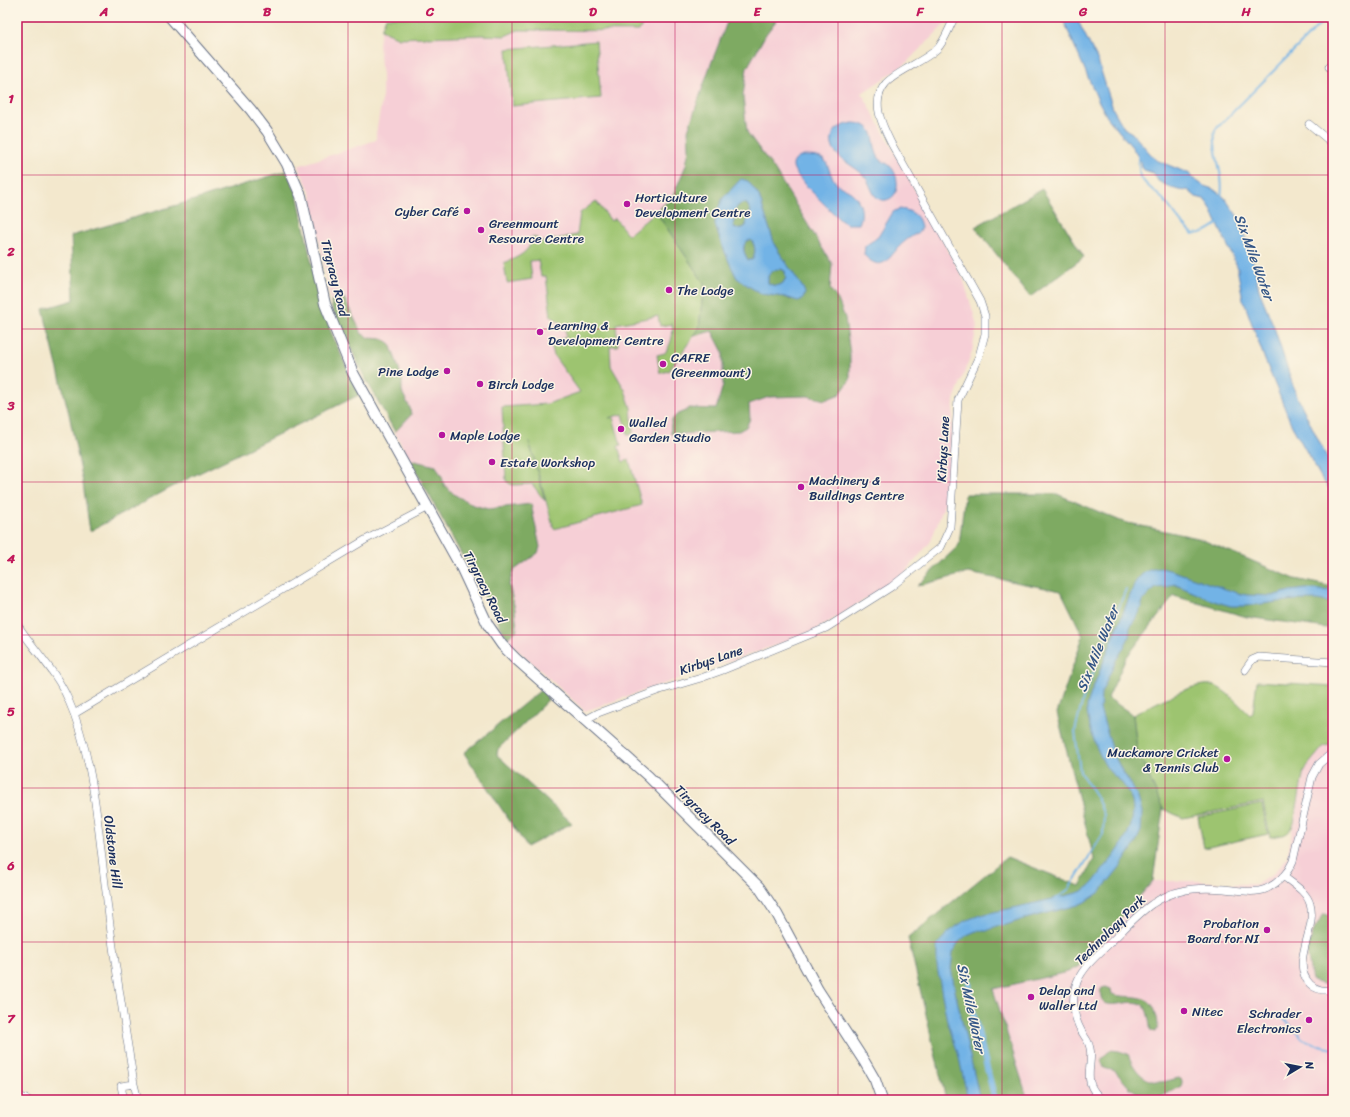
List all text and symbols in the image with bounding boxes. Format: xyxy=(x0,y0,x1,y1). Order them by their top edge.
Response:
text: A xyxy=(99,0,108,23)
text: B xyxy=(263,0,272,23)
text: C xyxy=(425,0,435,23)
text: D xyxy=(589,0,597,23)
text: E xyxy=(753,0,762,23)
text: F xyxy=(915,0,924,23)
text: G xyxy=(1078,0,1088,23)
text: H xyxy=(1240,0,1251,23)
text: 1 xyxy=(8,87,14,110)
place label: Horticulture Development Centre xyxy=(635,186,751,224)
marker: Horticulture Development Centre xyxy=(622,199,632,209)
place label: Cyber Café xyxy=(395,200,459,223)
marker: Cyber Café xyxy=(462,206,472,216)
water label: Six Mile Water xyxy=(1227,210,1282,307)
place label: Greenmount Resource Centre xyxy=(489,212,584,250)
marker: Greenmount Resource Centre xyxy=(476,225,486,235)
street label: Tirgracy Road xyxy=(314,237,356,320)
text: 2 xyxy=(6,240,15,263)
place label: The Lodge xyxy=(677,279,733,302)
marker: The Lodge xyxy=(664,285,674,295)
place label: Learning & Development Centre xyxy=(548,314,664,352)
marker: Learning & Development Centre xyxy=(535,327,545,337)
place label: CAFRE (Greenmount) xyxy=(671,346,751,384)
marker: CAFRE (Greenmount) xyxy=(658,359,668,369)
place label: Pine Lodge xyxy=(378,360,439,383)
marker: Pine Lodge xyxy=(442,366,452,376)
place label: Birch Lodge xyxy=(488,373,554,396)
marker: Birch Lodge xyxy=(475,379,485,389)
text: 3 xyxy=(6,394,15,417)
place label: Walled Garden Studio xyxy=(629,411,711,449)
street label: Kirbys Lane xyxy=(930,415,956,483)
place label: Maple Lodge xyxy=(450,424,521,447)
marker: Walled Garden Studio xyxy=(616,424,626,434)
marker: Maple Lodge xyxy=(437,430,447,440)
place label: Estate Workshop xyxy=(500,451,595,474)
marker: Estate Workshop xyxy=(487,457,497,467)
place label: Machinery & Buildings Centre xyxy=(809,469,905,507)
marker: Machinery & Buildings Centre xyxy=(796,482,806,492)
text: 4 xyxy=(6,547,16,570)
street label: Tirgracy Road xyxy=(457,547,514,628)
water label: Six Mile Water xyxy=(1069,599,1128,696)
street label: Kirbys Lane xyxy=(676,638,746,682)
text: 5 xyxy=(7,700,15,723)
place label: Muckamore Cricket & Tennis Club xyxy=(1107,741,1219,779)
marker: Muckamore Cricket & Tennis Club xyxy=(1222,754,1232,764)
street label: Tirgracy Road xyxy=(669,779,742,852)
street label: Oldstone Hill xyxy=(97,814,129,890)
text: 6 xyxy=(6,854,15,877)
street label: Technology Park xyxy=(1069,889,1151,971)
place label: Probation Board for NI xyxy=(1187,912,1260,950)
marker: Probation Board for NI xyxy=(1262,925,1272,935)
water label: Six Mile Water xyxy=(949,961,993,1058)
place label: Delap and Waller Ltd xyxy=(1039,979,1098,1017)
marker: Delap and Waller Ltd xyxy=(1026,992,1036,1002)
place label: Nitec xyxy=(1192,1000,1223,1023)
place label: Schrader Electronics xyxy=(1237,1002,1302,1040)
marker: Nitec xyxy=(1179,1006,1189,1016)
text: 7 xyxy=(7,1007,16,1030)
marker: Schrader Electronics xyxy=(1304,1015,1314,1025)
north arrow xyxy=(1280,1047,1320,1087)
text: N xyxy=(1299,1059,1319,1071)

